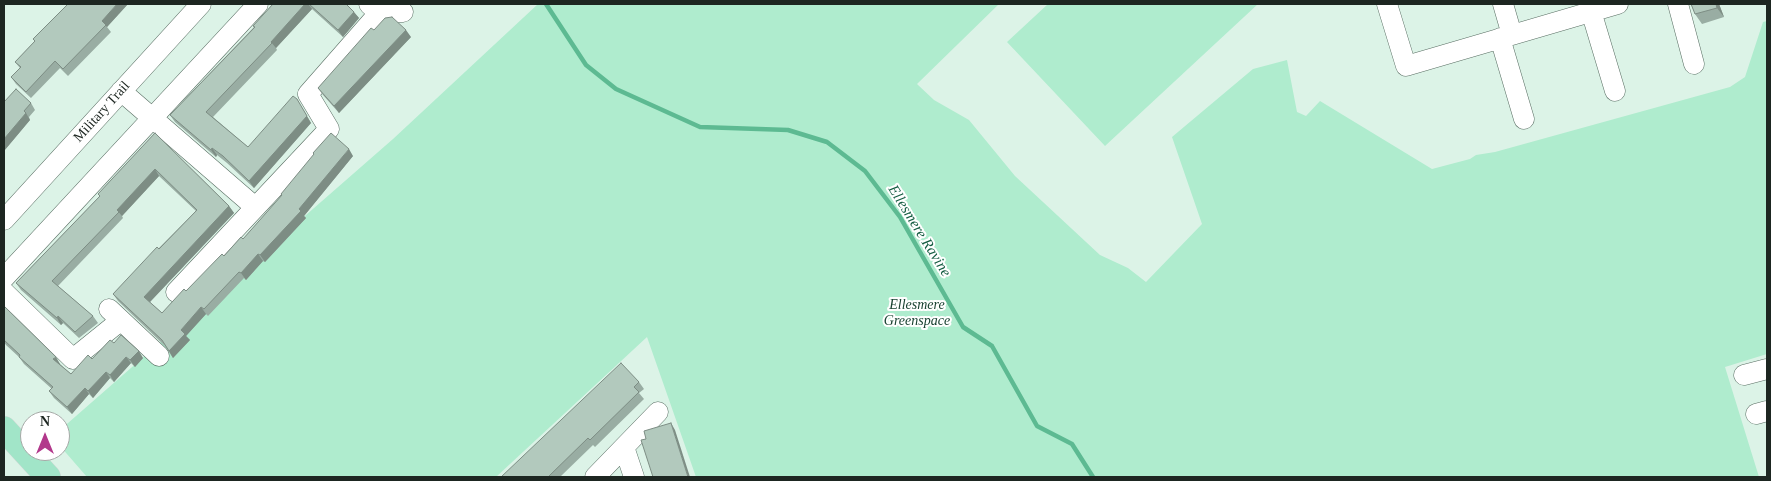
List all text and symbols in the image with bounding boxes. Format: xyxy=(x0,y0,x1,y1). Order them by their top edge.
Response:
street label: Military Trail xyxy=(70,78,134,146)
water label: Ellesmere Ravine xyxy=(884,182,954,280)
park label: Ellesmere Greenspace xyxy=(884,297,950,330)
north arrow xyxy=(20,411,70,461)
text: N xyxy=(40,414,50,429)

